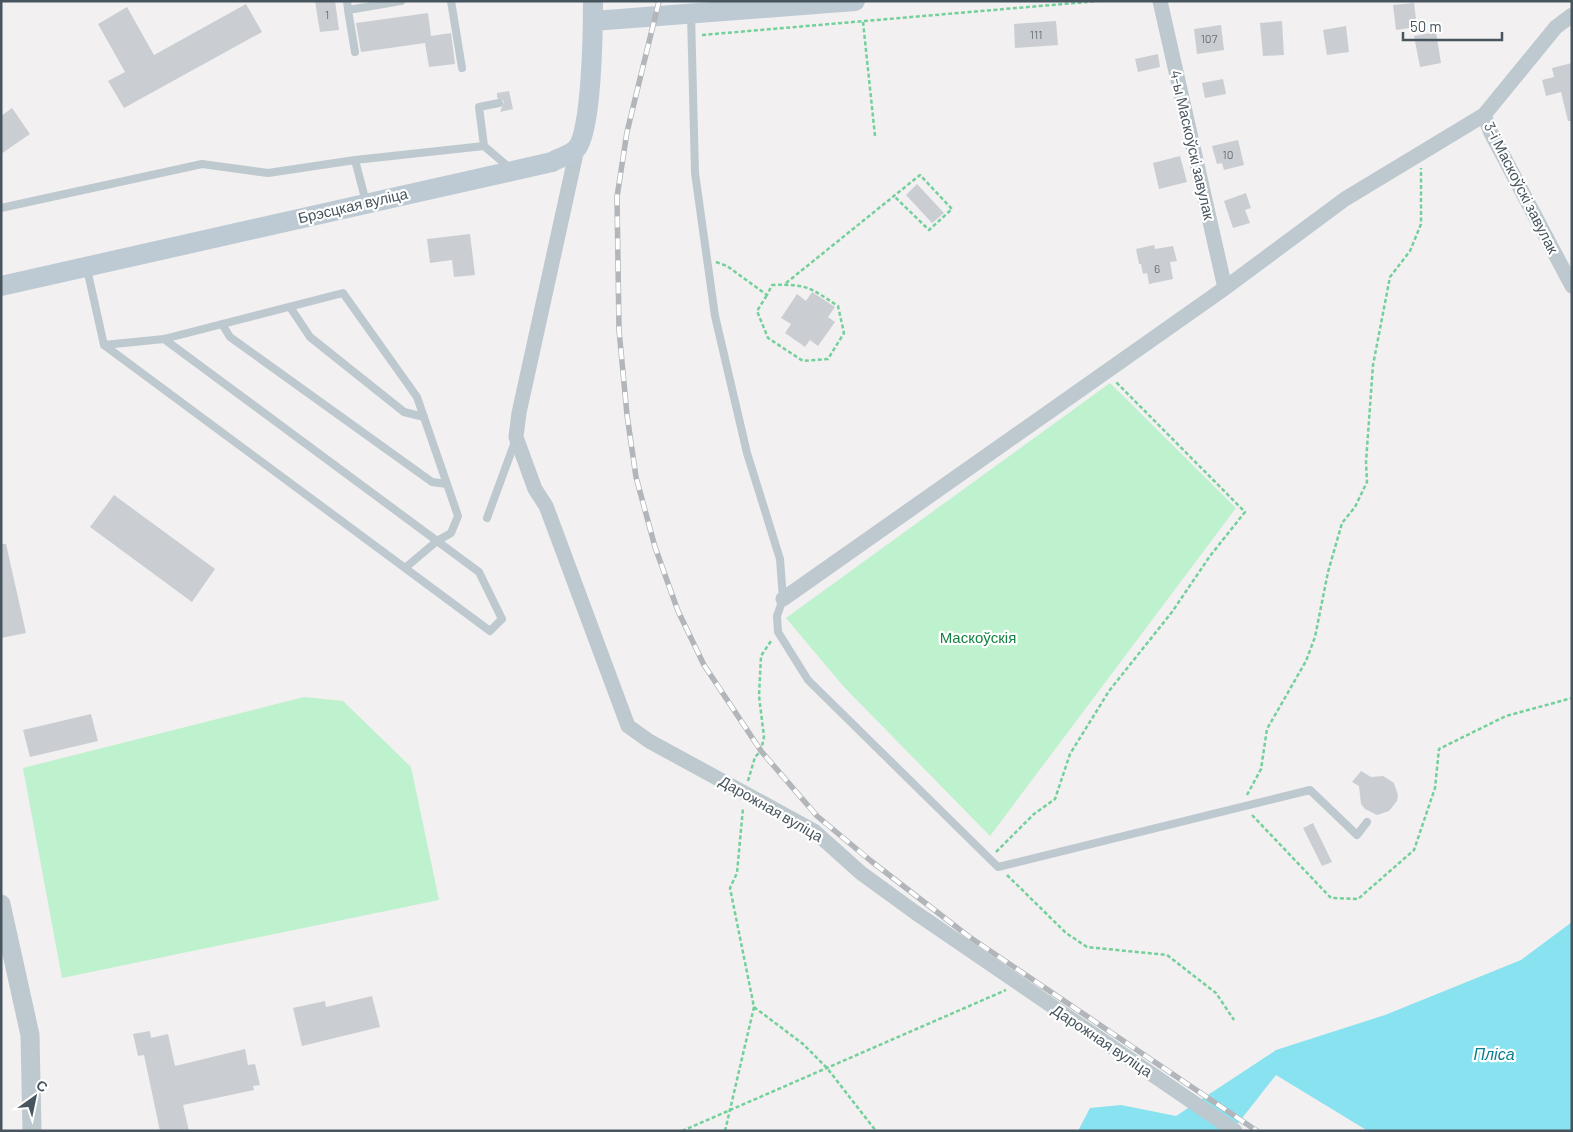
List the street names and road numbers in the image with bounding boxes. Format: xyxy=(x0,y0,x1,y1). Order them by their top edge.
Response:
street label: 4-ы Маскоўскі завулак xyxy=(1167,68,1219,222)
street label: 3-і Маскоўскі завулак xyxy=(1481,119,1563,257)
street label: Брэсцкая вуліца xyxy=(296,183,410,226)
street label: Дарожная вуліца xyxy=(716,771,827,845)
street label: Дарожная вуліца xyxy=(1049,1000,1156,1081)

